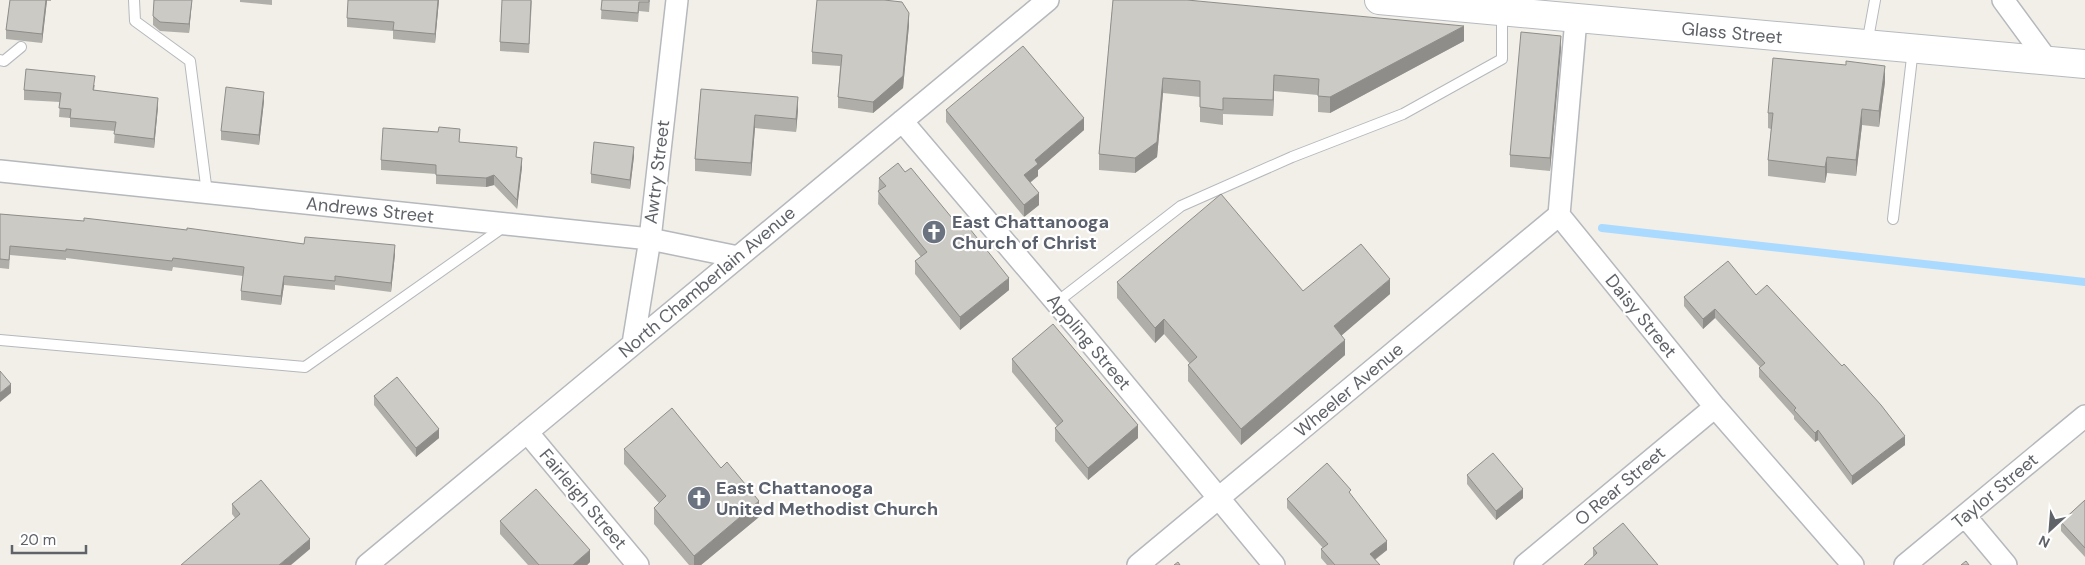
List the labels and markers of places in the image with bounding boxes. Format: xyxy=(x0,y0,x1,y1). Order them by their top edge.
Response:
place label: East Chattanooga Church of Christ xyxy=(952,210,1109,255)
church icon: East Chattanooga Church of Christ xyxy=(921,219,947,245)
place label: East Chattanooga United Methodist Church xyxy=(716,476,938,521)
church icon: East Chattanooga United Methodist Church xyxy=(686,485,712,511)

